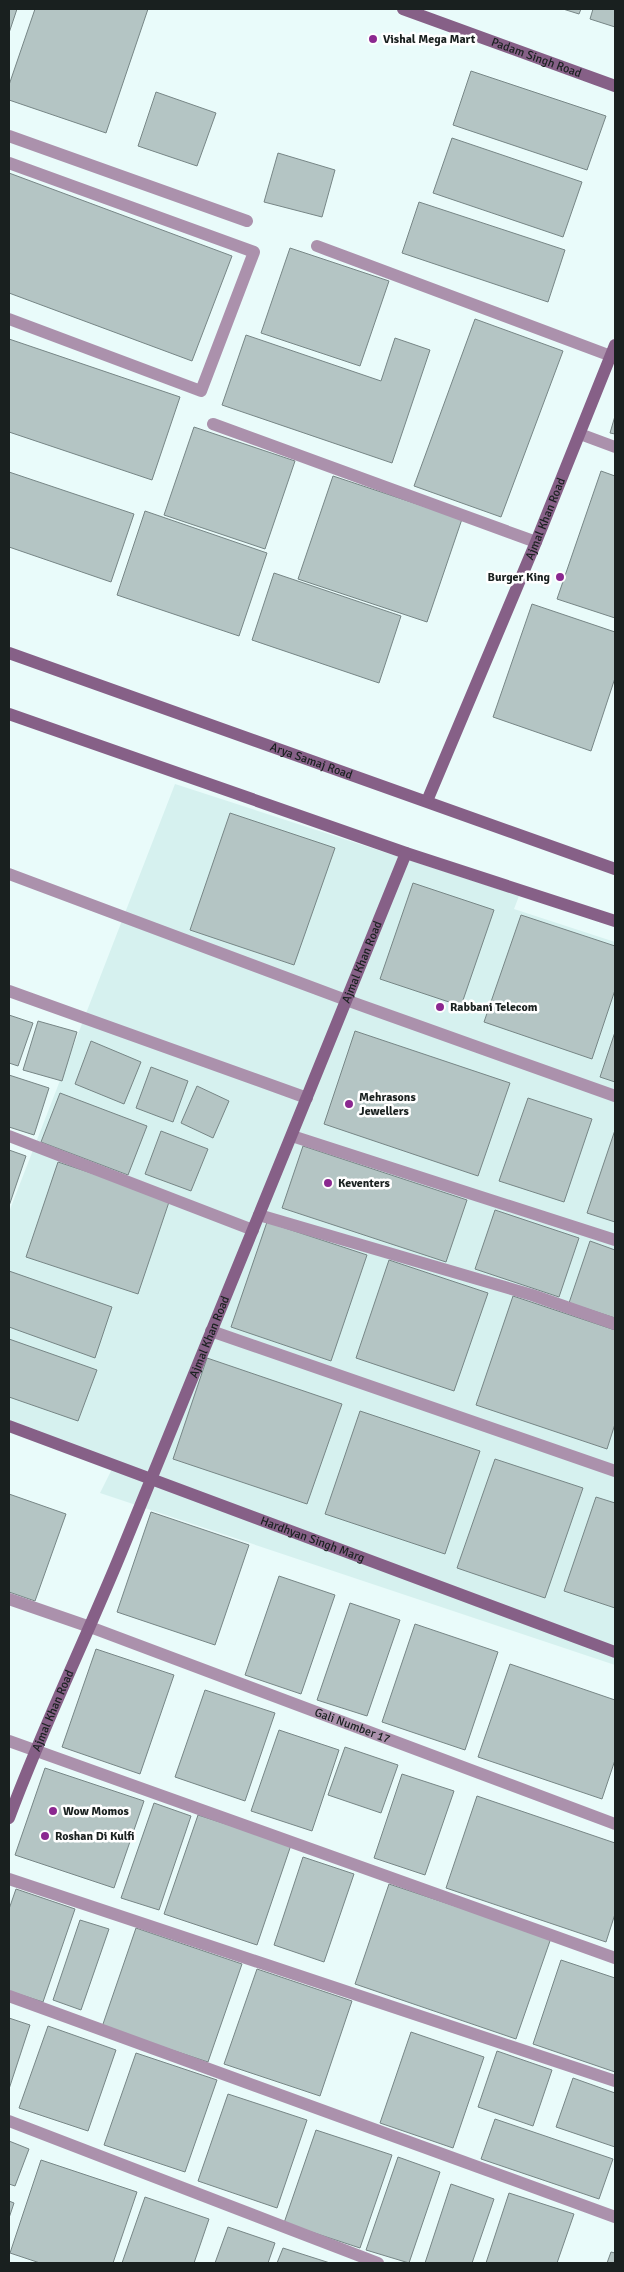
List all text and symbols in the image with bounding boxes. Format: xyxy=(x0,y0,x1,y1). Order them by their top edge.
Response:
place label: Vishal Mega Mart xyxy=(383,32,476,47)
marker: Vishal Mega Mart xyxy=(367,33,379,45)
street label: Padam Singh Road xyxy=(489,34,584,81)
street label: Ajmal Khan Road xyxy=(522,476,569,562)
place label: Burger King xyxy=(488,570,551,585)
marker: Burger King xyxy=(554,571,566,583)
street label: Arya Samaj Road xyxy=(268,739,355,782)
street label: Ajmal Khan Road xyxy=(338,919,385,1005)
place label: Rabbani Telecom xyxy=(450,1000,538,1015)
marker: Rabbani Telecom xyxy=(434,1001,446,1013)
place label: Mehrasons Jewellers xyxy=(359,1090,416,1119)
marker: Mehrasons Jewellers xyxy=(343,1098,355,1110)
place label: Keventers xyxy=(338,1176,390,1191)
marker: Keventers xyxy=(322,1177,334,1189)
street label: Ajmal Khan Road xyxy=(186,1294,233,1380)
street label: Hardhyan Singh Marg xyxy=(258,1513,367,1566)
street label: Ajmal Khan Road xyxy=(29,1668,77,1754)
street label: Gali Number 17 xyxy=(312,1704,392,1747)
place label: Wow Momos xyxy=(63,1804,130,1819)
marker: Wow Momos xyxy=(47,1805,59,1817)
place label: Roshan Di Kulfi xyxy=(55,1829,135,1844)
marker: Roshan Di Kulfi xyxy=(39,1830,51,1842)

